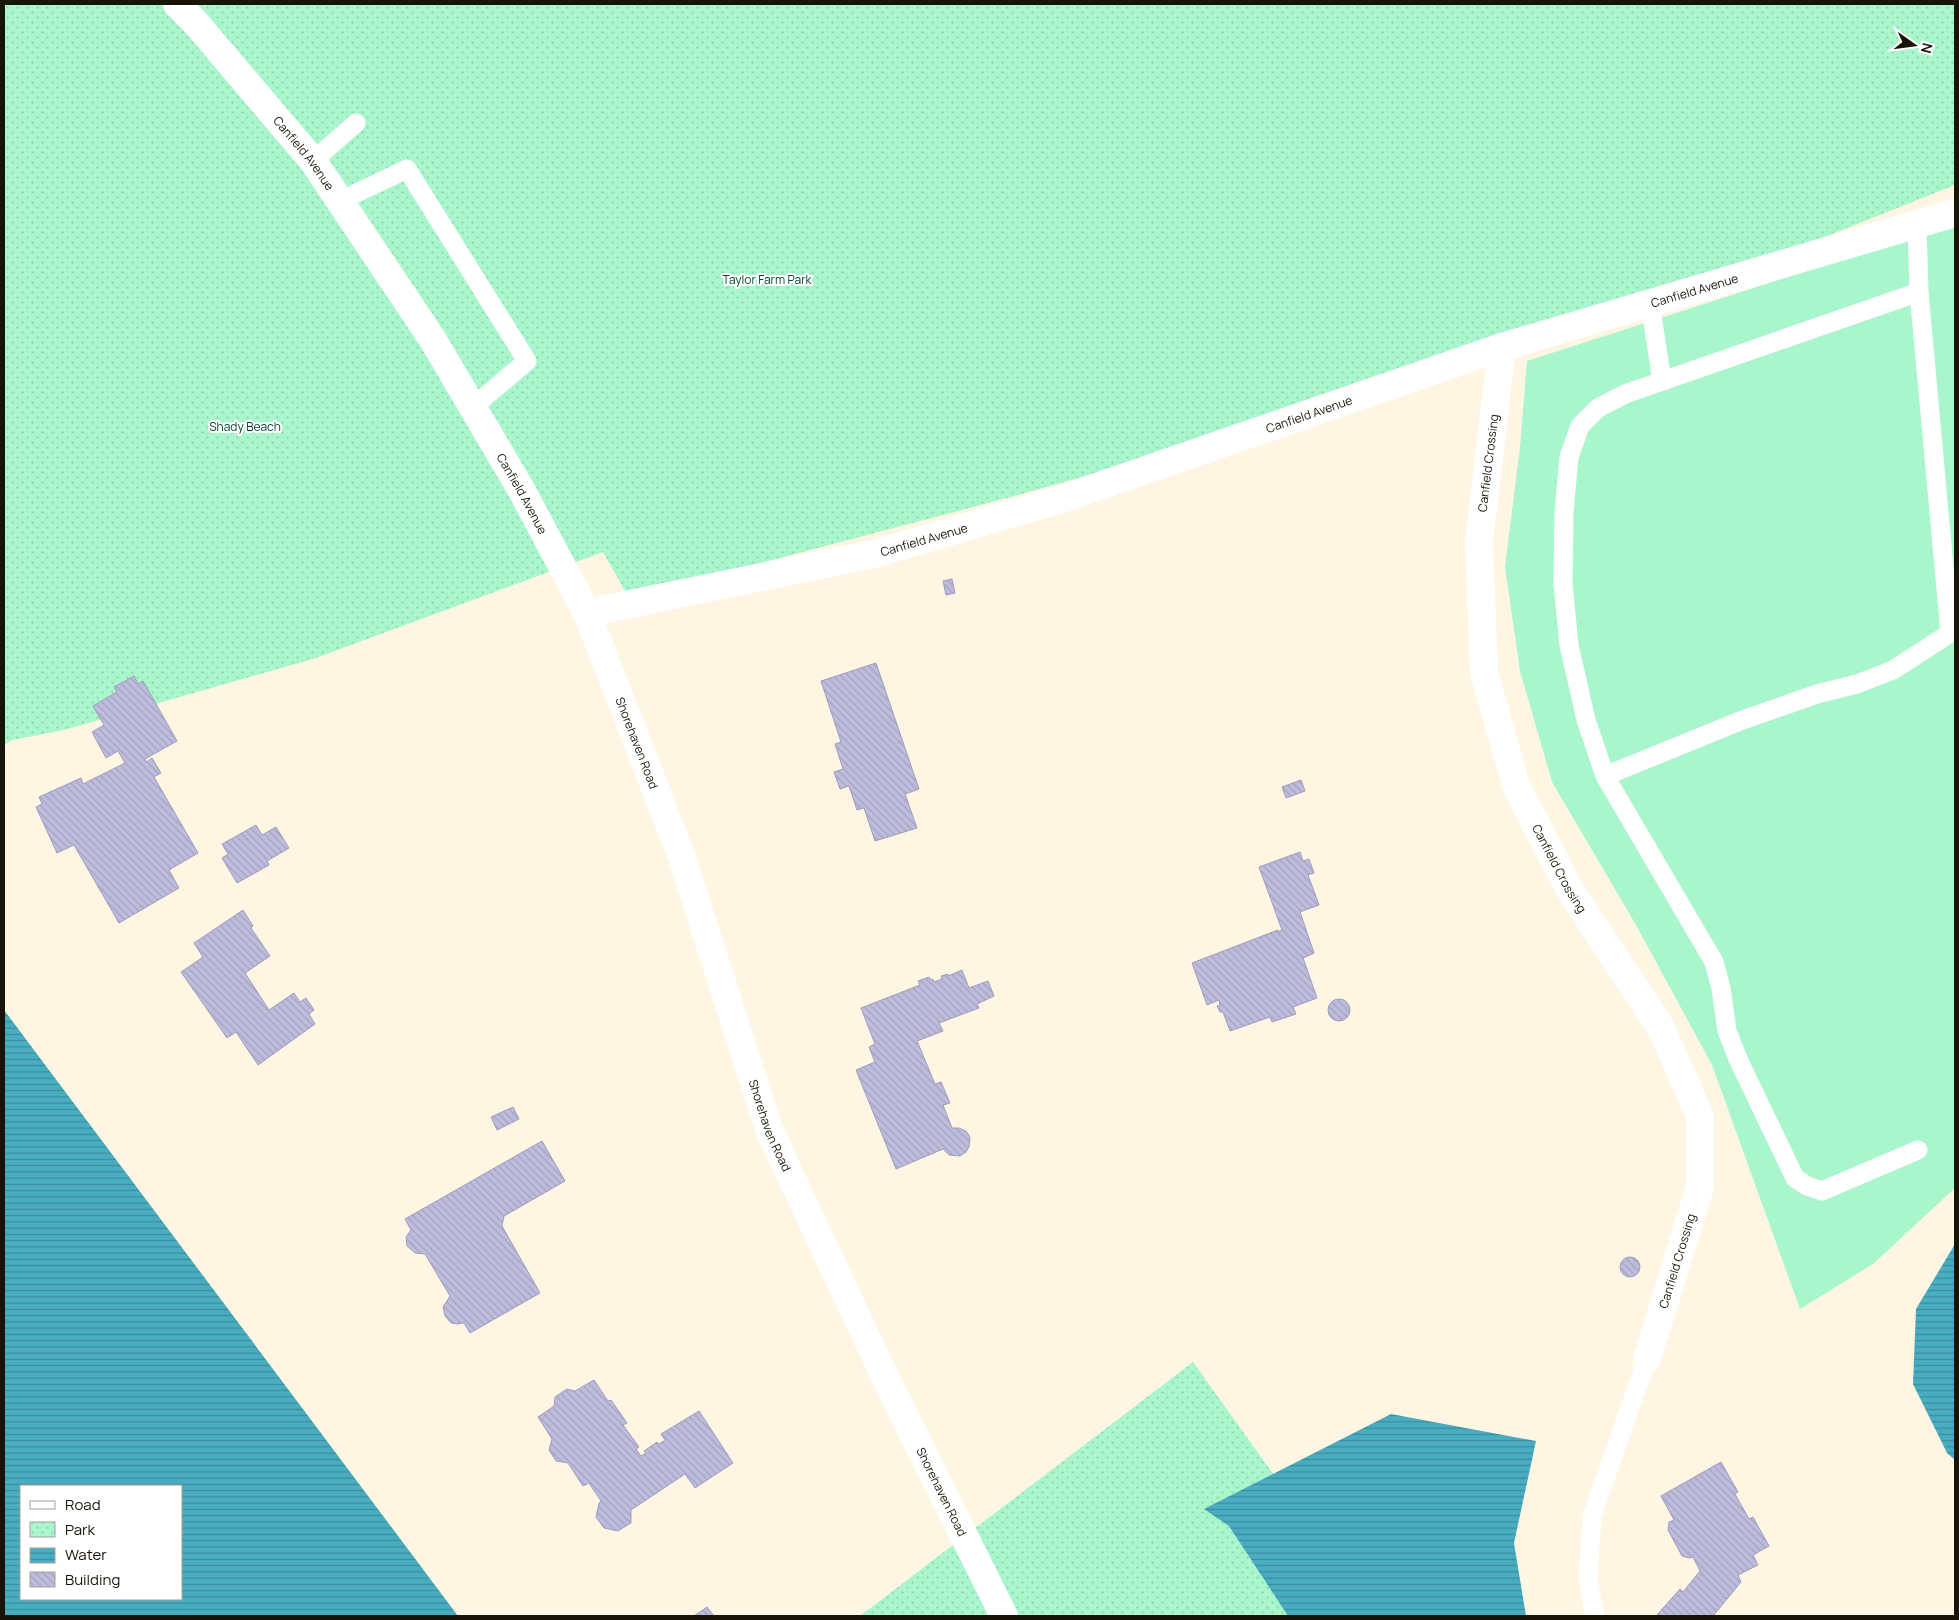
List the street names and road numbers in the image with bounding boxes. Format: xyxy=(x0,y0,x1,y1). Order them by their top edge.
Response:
street label: Canfield Avenue xyxy=(270,112,339,193)
street label: Canfield Avenue xyxy=(1649,269,1740,311)
street label: Canfield Avenue xyxy=(1263,391,1354,436)
street label: Canfield Crossing xyxy=(1474,413,1502,513)
street label: Canfield Avenue xyxy=(493,450,552,537)
street label: Canfield Avenue xyxy=(878,519,970,560)
street label: Shorehaven Road xyxy=(612,694,663,791)
street label: Canfield Crossing xyxy=(1529,821,1591,916)
street label: Shorehaven Road xyxy=(745,1077,796,1174)
street label: Canfield Crossing xyxy=(1654,1211,1700,1311)
street label: Shorehaven Road xyxy=(913,1444,971,1539)

